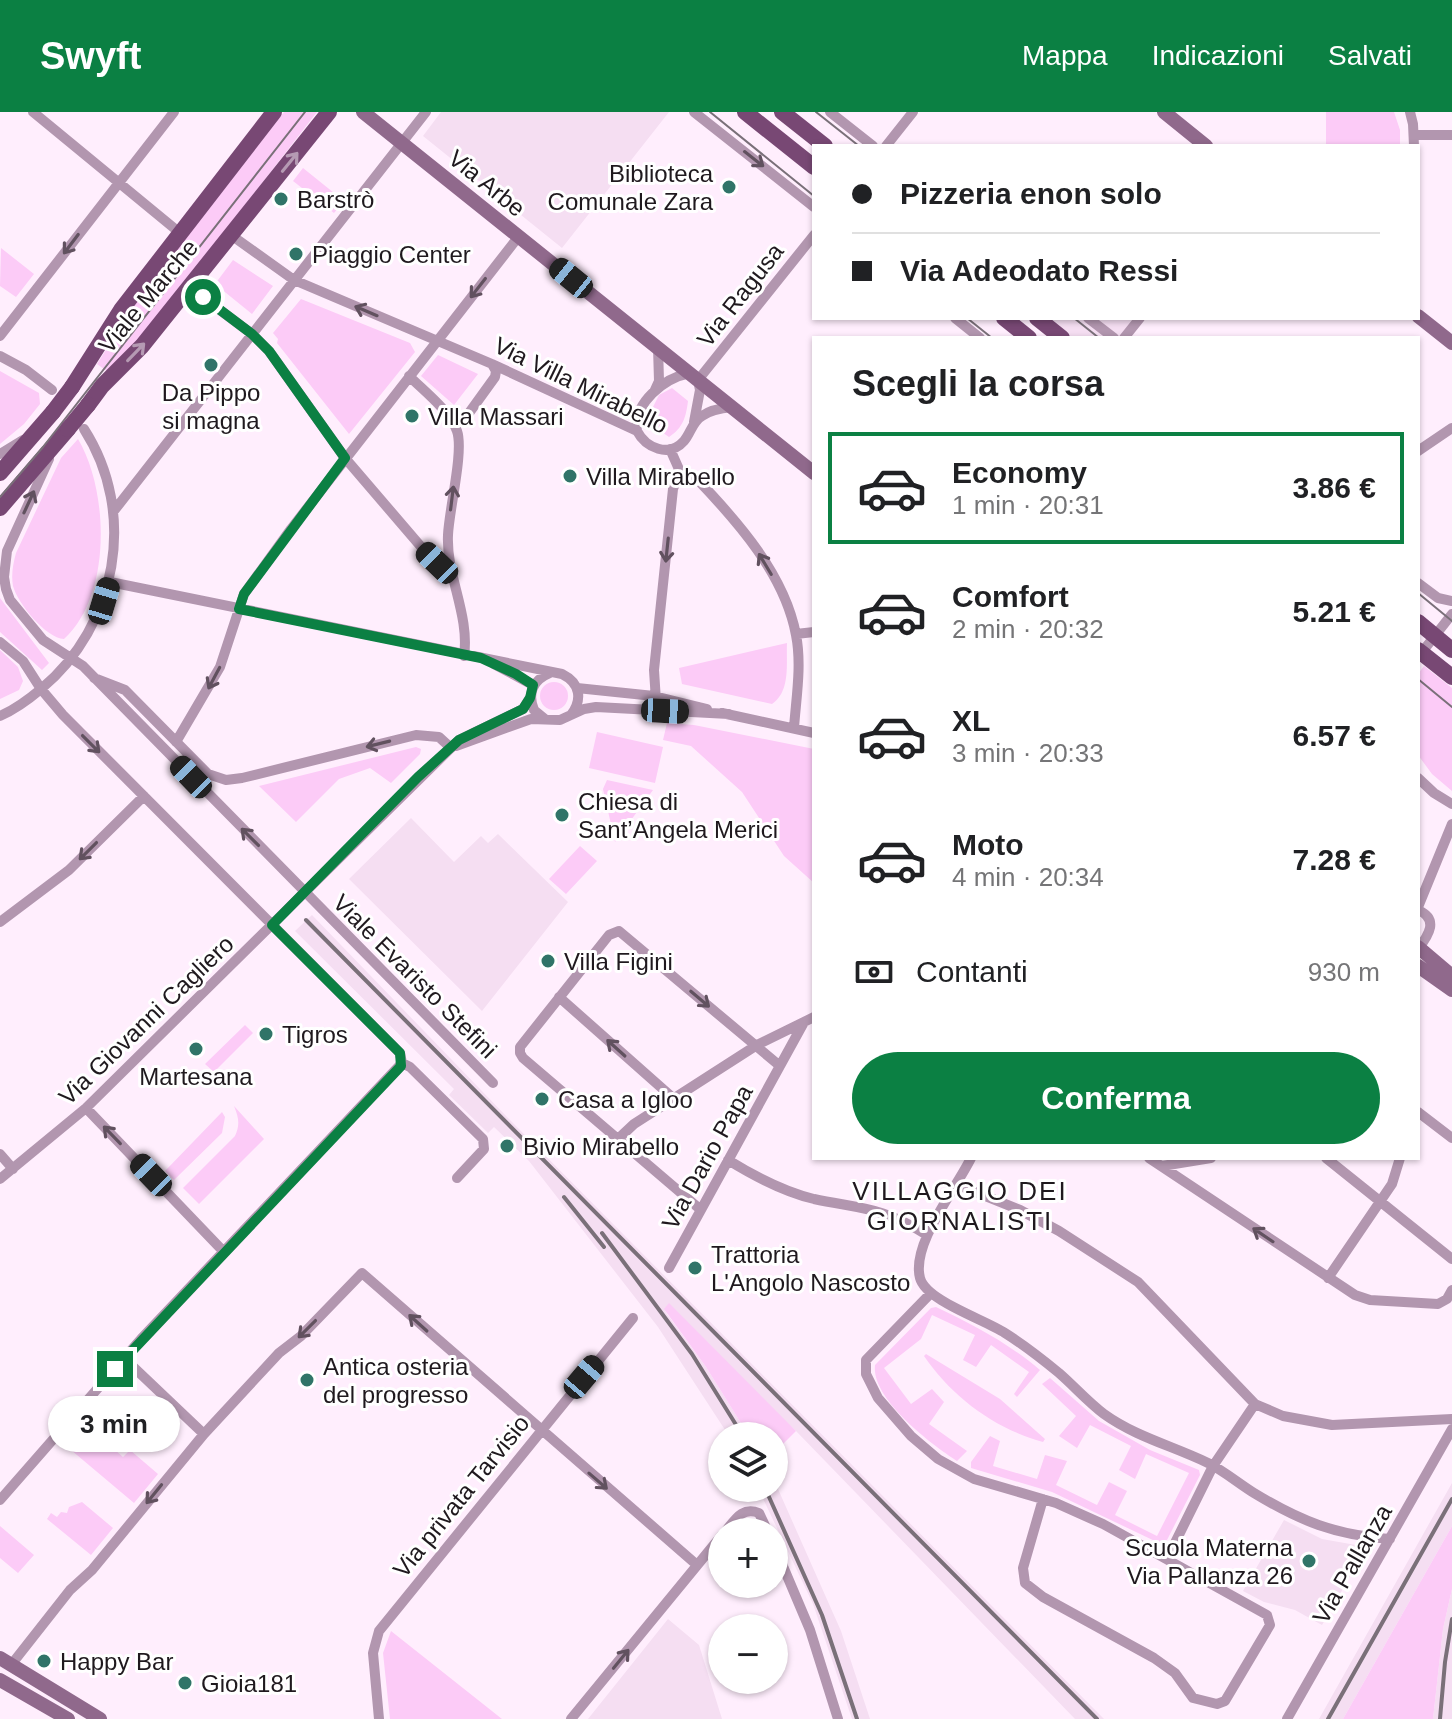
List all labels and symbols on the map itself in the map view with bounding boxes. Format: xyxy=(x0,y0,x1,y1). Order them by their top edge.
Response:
street label: Via Arbe xyxy=(443,144,531,222)
one-way arrow xyxy=(280,151,298,172)
one-way arrow xyxy=(743,151,764,168)
place label: Biblioteca Comunale Zara xyxy=(548,160,714,215)
marker: Biblioteca Comunale Zara xyxy=(720,178,738,196)
place label: Barstrò xyxy=(297,186,374,213)
marker: Barstrò xyxy=(272,190,290,208)
one-way arrow xyxy=(62,233,79,255)
street label: Viale Marche xyxy=(93,234,203,358)
street label: Via Ragusa xyxy=(691,237,789,352)
place label: Piaggio Center xyxy=(312,241,471,268)
marker: Piaggio Center xyxy=(287,245,305,263)
car xyxy=(545,254,597,302)
one-way arrow xyxy=(469,277,486,298)
route start xyxy=(185,279,221,315)
one-way arrow xyxy=(354,302,378,317)
street label: Via Villa Mirabello xyxy=(490,331,672,439)
one-way arrow xyxy=(127,342,146,362)
marker: Da Pippo si magna xyxy=(202,356,220,374)
place label: Da Pippo si magna xyxy=(162,379,260,434)
place label: Villa Massari xyxy=(428,403,564,430)
marker: Villa Massari xyxy=(403,407,421,425)
place label: Villa Mirabello xyxy=(586,463,735,490)
marker: Villa Mirabello xyxy=(561,467,579,485)
one-way arrow xyxy=(445,486,460,512)
one-way arrow xyxy=(22,491,37,515)
one-way arrow xyxy=(659,536,674,563)
car xyxy=(411,538,463,588)
one-way arrow xyxy=(756,553,772,576)
car xyxy=(86,575,122,627)
one-way arrow xyxy=(205,666,221,690)
car xyxy=(640,698,690,724)
one-way arrow xyxy=(81,734,100,753)
one-way arrow xyxy=(366,738,392,753)
car xyxy=(166,751,216,803)
place label: Chiesa di Sant’Angela Merici xyxy=(578,788,778,843)
marker: Chiesa di Sant’Angela Merici xyxy=(553,806,571,824)
one-way arrow xyxy=(240,827,259,847)
one-way arrow xyxy=(79,841,98,860)
street label: Viale Evaristo Stefini xyxy=(328,889,502,1063)
street label: Via Giovanni Cagliero xyxy=(53,930,239,1110)
place label: Villa Figini xyxy=(564,948,673,975)
marker: Villa Figini xyxy=(539,952,557,970)
one-way arrow xyxy=(690,990,710,1008)
place label: Tigros xyxy=(282,1021,348,1048)
marker: Tigros xyxy=(257,1025,275,1043)
one-way arrow xyxy=(606,1039,626,1057)
marker: Martesana xyxy=(187,1040,205,1058)
place label: Martesana xyxy=(139,1063,253,1090)
street label: Via Dario Papa xyxy=(656,1079,758,1234)
place label: Casa a Igloo xyxy=(558,1086,693,1113)
marker: Casa a Igloo xyxy=(533,1090,551,1108)
one-way arrow xyxy=(103,1125,122,1145)
place label: Bivio Mirabello xyxy=(523,1133,679,1160)
marker: Bivio Mirabello xyxy=(498,1137,516,1155)
car xyxy=(126,1149,176,1201)
district label: VILLAGGIO DEI GIORNALISTI xyxy=(852,1176,1068,1236)
one-way arrow xyxy=(1252,1226,1275,1242)
place label: Trattoria L'Angolo Nascosto xyxy=(711,1241,910,1296)
marker: Trattoria L'Angolo Nascosto xyxy=(686,1259,704,1277)
one-way arrow xyxy=(409,1314,429,1332)
one-way arrow xyxy=(298,1319,317,1338)
route end xyxy=(97,1351,133,1387)
car xyxy=(559,1351,609,1403)
place label: Antica osteria del progresso xyxy=(323,1353,469,1408)
marker: Antica osteria del progresso xyxy=(298,1371,316,1389)
callout: 3 min xyxy=(49,1397,181,1453)
street label: Via privata Tarvisio xyxy=(387,1410,535,1582)
one-way arrow xyxy=(588,1472,608,1490)
one-way arrow xyxy=(145,1483,163,1503)
street label: Via Pallanza xyxy=(1307,1499,1397,1628)
place label: Scuola Materna Via Pallanza 26 xyxy=(1125,1534,1294,1589)
marker: Scuola Materna Via Pallanza 26 xyxy=(1300,1552,1318,1570)
place label: Happy Bar xyxy=(60,1648,173,1675)
one-way arrow xyxy=(612,1649,630,1669)
marker: Happy Bar xyxy=(35,1652,53,1670)
place label: Gioia181 xyxy=(201,1670,297,1697)
marker: Gioia181 xyxy=(176,1674,194,1692)

